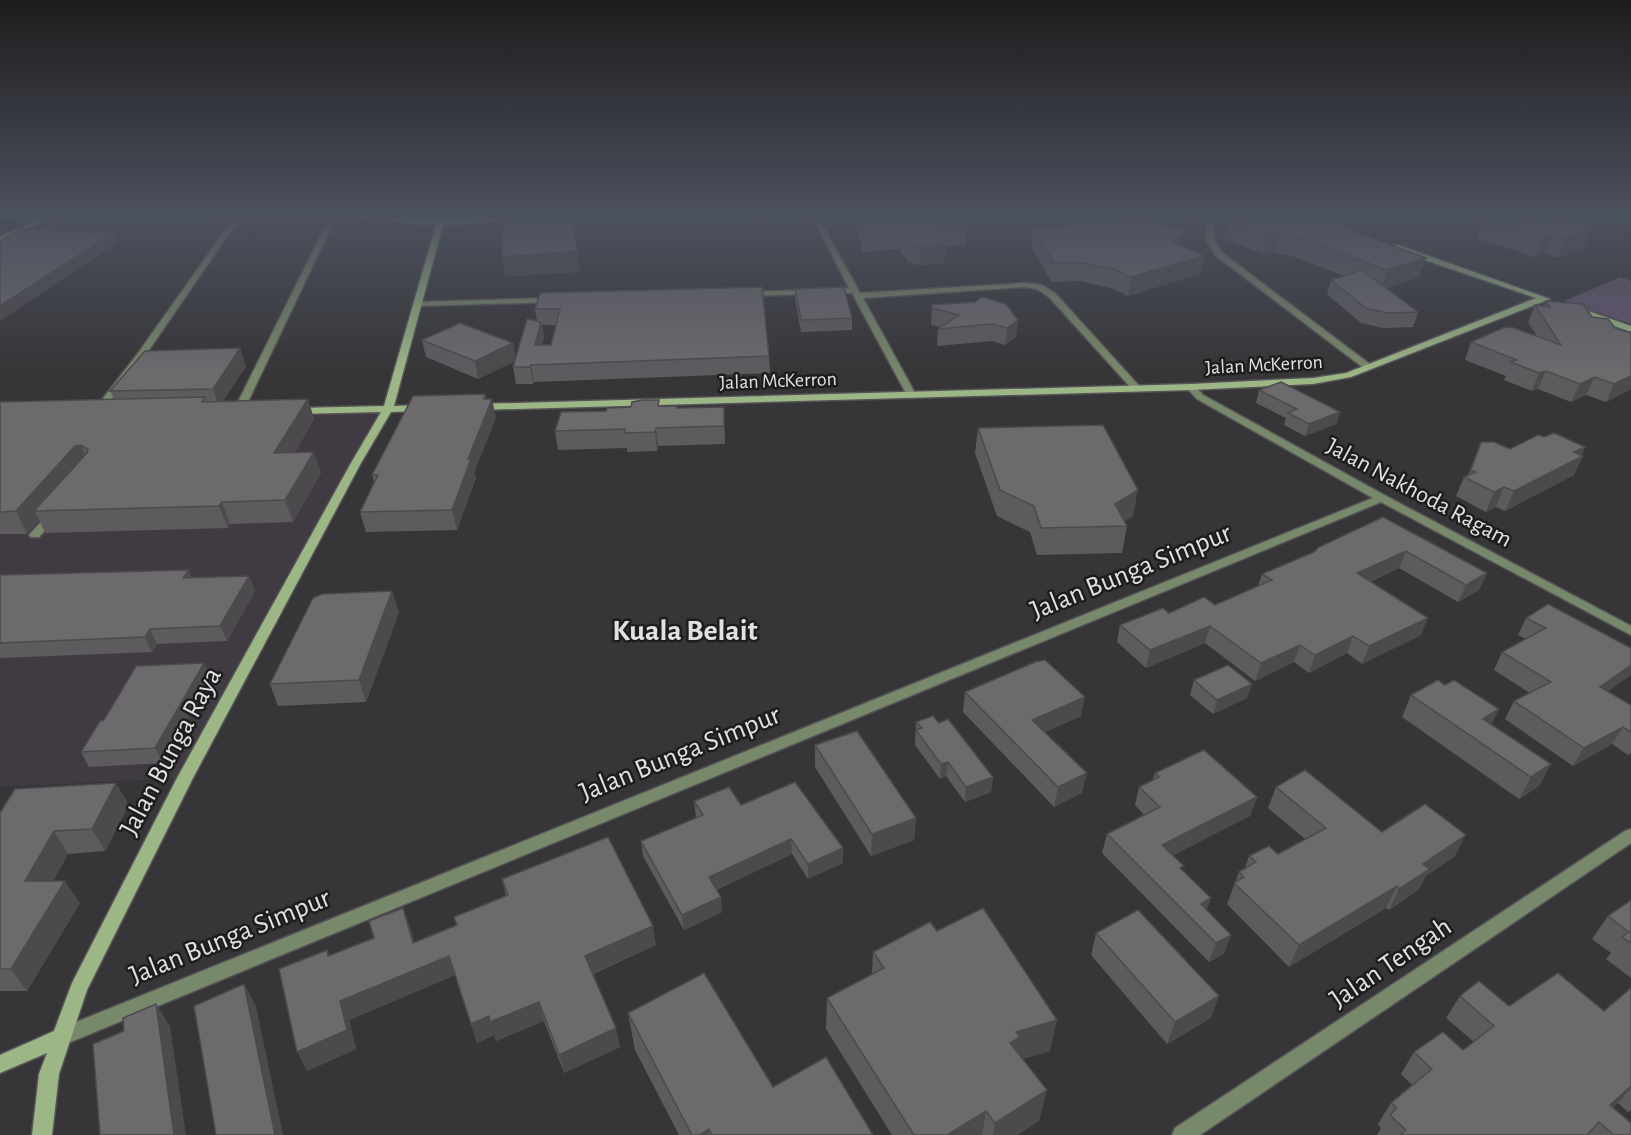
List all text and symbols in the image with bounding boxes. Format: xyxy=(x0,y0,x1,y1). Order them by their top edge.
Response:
street label: Jalan McKerron xyxy=(1205,352,1323,378)
street label: Jalan McKerron xyxy=(719,369,837,393)
street label: Jalan Nakhoda Ragam xyxy=(1322,434,1516,552)
street label: Jalan Bunga Simpur xyxy=(1027,519,1235,625)
district label: Kuala Belait xyxy=(612,616,758,646)
street label: Jalan Bunga Raya xyxy=(115,663,227,841)
street label: Jalan Bunga Simpur xyxy=(576,701,784,807)
street label: Jalan Bunga Simpur xyxy=(126,884,334,990)
street label: Jalan Tengah xyxy=(1325,912,1457,1014)

